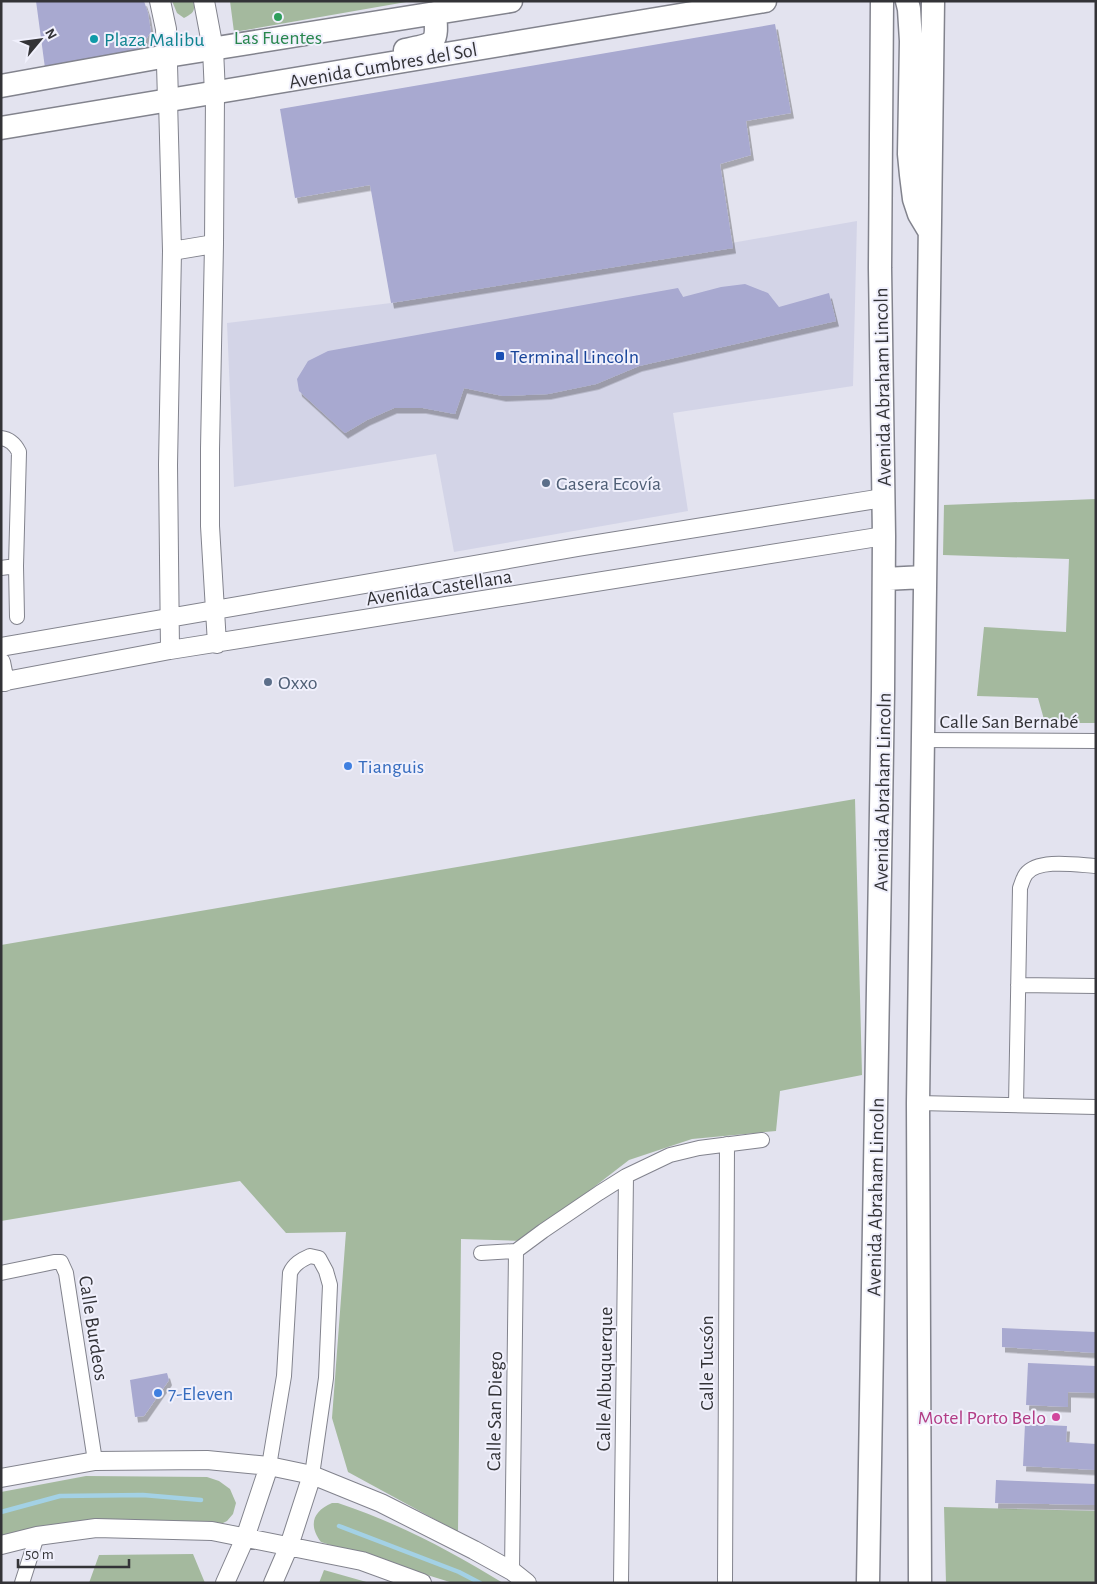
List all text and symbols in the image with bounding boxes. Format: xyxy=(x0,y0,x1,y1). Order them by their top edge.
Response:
marker: Las Fuentes xyxy=(272,11,284,23)
north arrow xyxy=(15,15,65,65)
text: N xyxy=(42,27,59,42)
place label: Las Fuentes xyxy=(234,28,322,48)
place label: Plaza Malibu xyxy=(104,30,204,50)
marker: Plaza Malibu xyxy=(88,33,100,45)
street label: Avenida Cumbres del Sol xyxy=(287,40,479,92)
street label: Avenida Abraham Lincoln xyxy=(871,287,895,487)
place label: Terminal Lincoln xyxy=(510,347,639,367)
marker: Terminal Lincoln xyxy=(494,350,506,362)
place label: Gasera Ecovía xyxy=(556,474,661,494)
marker: Gasera Ecovía xyxy=(540,477,552,489)
street label: Avenida Castellana xyxy=(365,567,514,609)
place label: Oxxo xyxy=(278,673,318,693)
marker: Oxxo xyxy=(262,676,274,688)
street label: Avenida Abraham Lincoln xyxy=(871,692,895,892)
street label: Calle San Bernabé xyxy=(939,712,1079,732)
place label: Tianguis xyxy=(358,757,424,777)
marker: Tianguis xyxy=(342,760,354,772)
street label: Avenida Abraham Lincoln xyxy=(864,1097,888,1297)
street label: Calle Burdeos xyxy=(75,1274,111,1382)
street label: Calle Albuquerque xyxy=(594,1307,616,1452)
street label: Calle Tucsón xyxy=(697,1315,717,1411)
street label: Calle San Diego xyxy=(484,1351,506,1471)
place label: 7-Eleven xyxy=(168,1384,233,1404)
marker: 7-Eleven xyxy=(152,1387,164,1399)
place label: Motel Porto Belo xyxy=(918,1408,1046,1428)
marker: Motel Porto Belo xyxy=(1050,1411,1062,1423)
scale bar xyxy=(18,1536,129,1568)
text: 50 m xyxy=(25,1547,54,1562)

